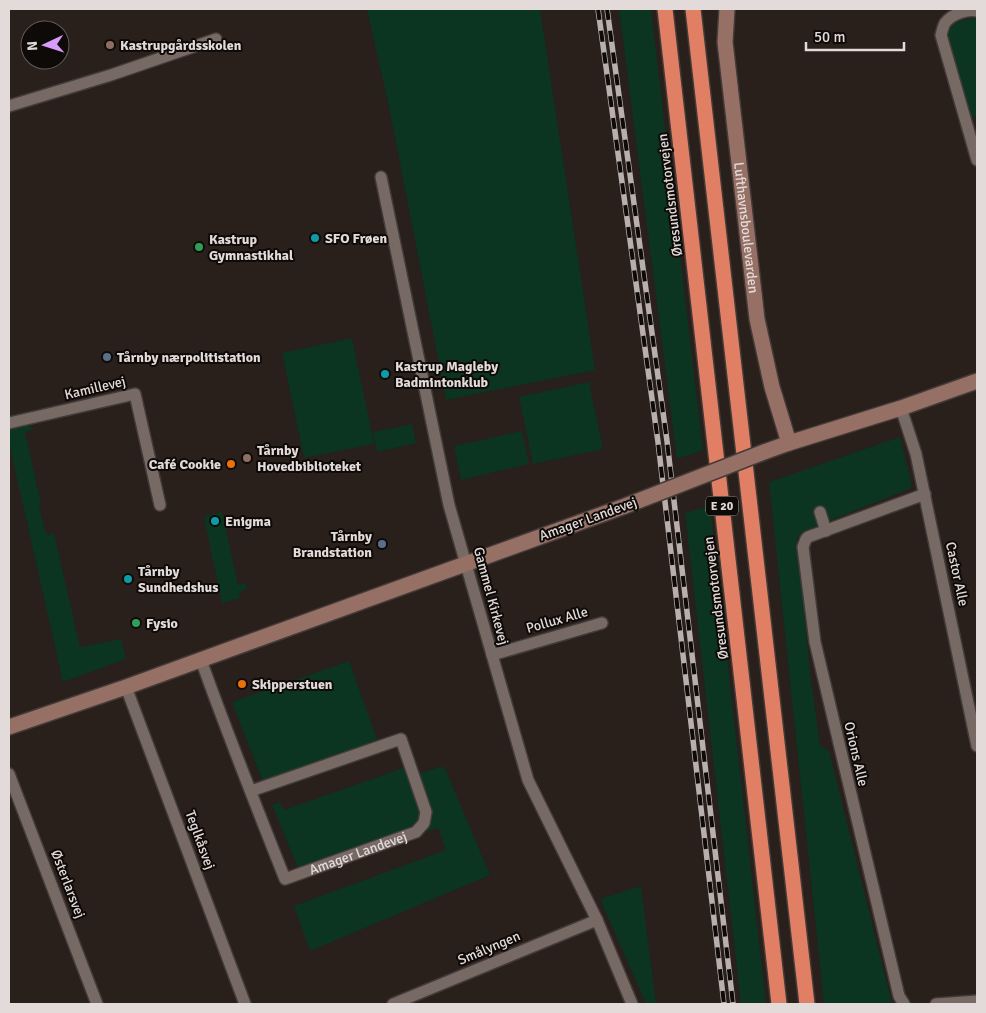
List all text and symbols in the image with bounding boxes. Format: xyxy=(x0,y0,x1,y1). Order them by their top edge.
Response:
north arrow xyxy=(20,20,70,70)
scale bar xyxy=(806,20,904,52)
text: 50 m xyxy=(814,28,845,46)
place label: Kastrupgårdsskolen xyxy=(120,37,242,54)
marker: Kastrupgårdsskolen xyxy=(104,39,116,51)
text: N xyxy=(24,40,41,51)
street label: Øresundsmotorvejen xyxy=(654,133,686,257)
street label: Lufthavnsboulevarden xyxy=(730,161,762,294)
place label: SFO Frøen xyxy=(325,230,387,247)
place label: Kastrup Gymnastikhal xyxy=(209,231,294,264)
marker: SFO Frøen xyxy=(309,232,321,244)
marker: Kastrup Gymnastikhal xyxy=(193,241,205,253)
place label: Tårnby nærpolitistation xyxy=(117,349,261,366)
marker: Tårnby nærpolitistation xyxy=(101,351,113,363)
place label: Kastrup Magleby Badmintonklub xyxy=(395,358,498,391)
marker: Kastrup Magleby Badmintonklub xyxy=(379,368,391,380)
street label: Kamillevej xyxy=(63,373,127,403)
place label: Tårnby Hovedbiblioteket xyxy=(257,442,362,475)
marker: Tårnby Hovedbiblioteket xyxy=(241,452,253,464)
place label: Café Cookie xyxy=(149,456,221,473)
marker: Café Cookie xyxy=(225,458,237,470)
street label: Amager Landevej xyxy=(537,493,639,545)
road number: E 20 xyxy=(706,496,738,516)
place label: Enigma xyxy=(225,513,271,530)
marker: Enigma xyxy=(209,515,221,527)
place label: Tårnby Brandstation xyxy=(293,528,372,561)
street label: Øresundsmotorvejen xyxy=(700,536,732,660)
marker: Tårnby Brandstation xyxy=(376,538,388,550)
street label: Castor Alle xyxy=(942,540,972,608)
street label: Gammel Kirkevej xyxy=(470,545,512,647)
place label: Tårnby Sundhedshus xyxy=(138,563,218,596)
marker: Tårnby Sundhedshus xyxy=(122,573,134,585)
street label: Pollux Alle xyxy=(524,603,590,637)
place label: Fysio xyxy=(146,615,178,632)
marker: Fysio xyxy=(130,617,142,629)
place label: Skipperstuen xyxy=(252,676,333,693)
marker: Skipperstuen xyxy=(236,678,248,690)
street label: Orions Alle xyxy=(840,720,872,788)
street label: Teglkåsvej xyxy=(181,808,219,872)
street label: Amager Landevej xyxy=(307,827,409,878)
street label: Østerlarsvej xyxy=(47,847,89,921)
street label: Smålyngen xyxy=(455,927,523,969)

